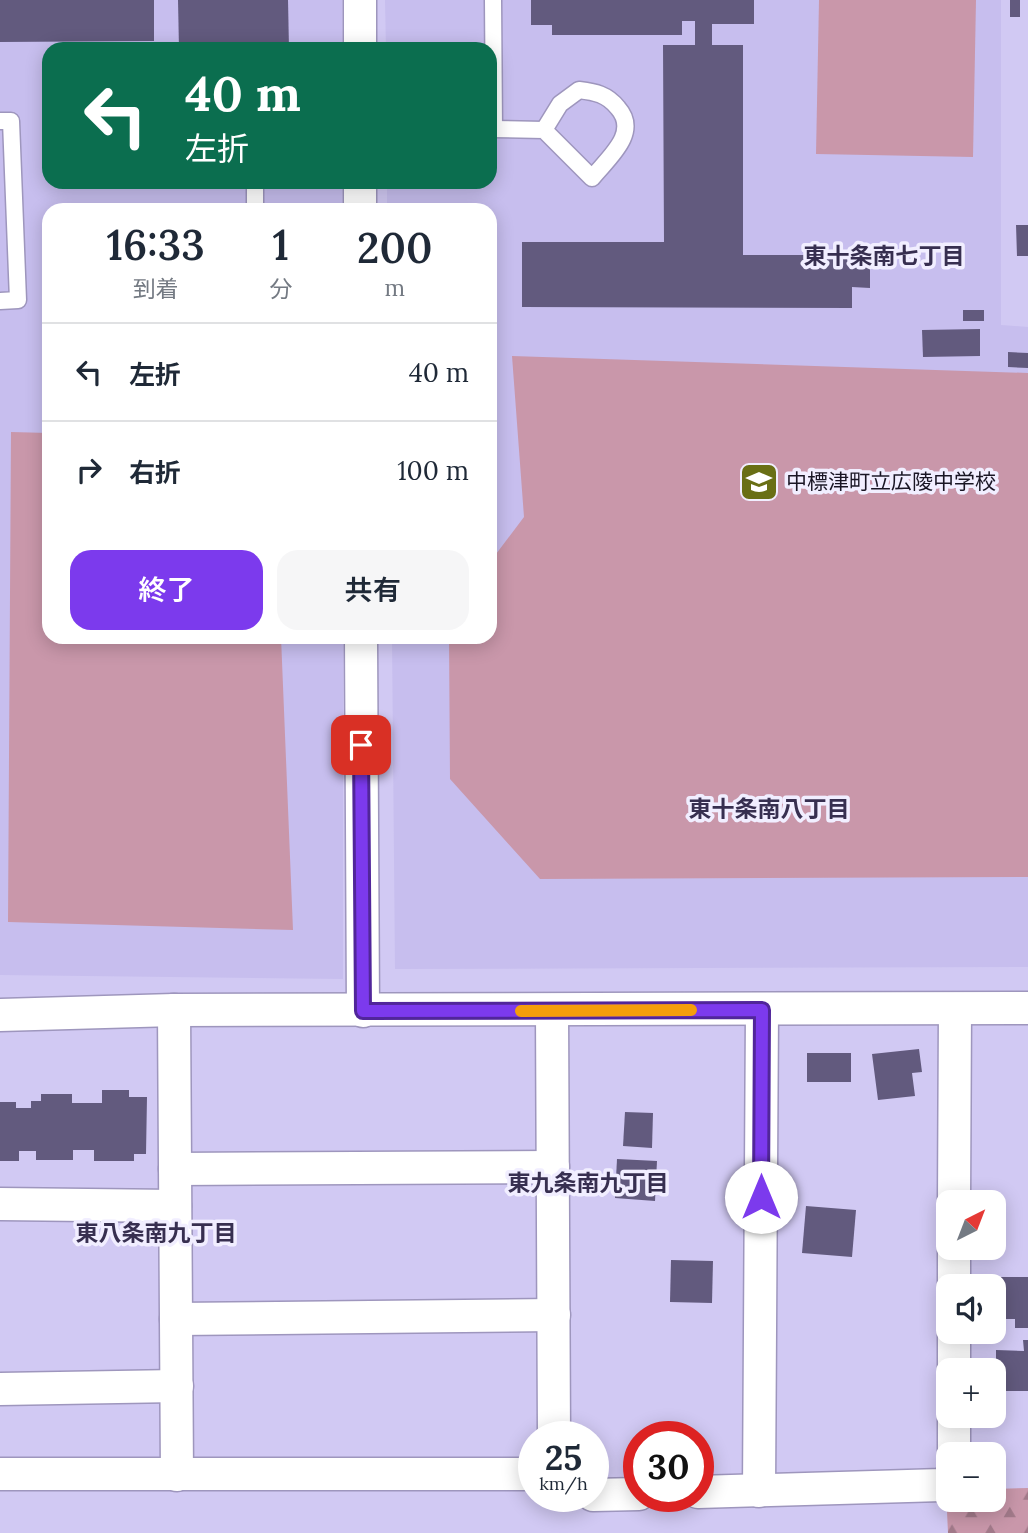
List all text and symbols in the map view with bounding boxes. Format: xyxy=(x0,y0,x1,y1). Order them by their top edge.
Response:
text: 40 m xyxy=(185,62,301,124)
icon: left xyxy=(70,70,161,161)
text: 左折 xyxy=(185,128,249,169)
text: 16:33 xyxy=(107,218,205,272)
text: 1 xyxy=(273,218,289,272)
text: 200 xyxy=(357,221,432,275)
district label: 東十条南七丁目 xyxy=(804,241,965,270)
text: m xyxy=(384,273,405,302)
text: 到着 xyxy=(133,274,179,303)
text: 分 xyxy=(269,274,292,303)
icon: left xyxy=(70,353,108,391)
text: 40 m xyxy=(409,356,469,389)
text: 左折 xyxy=(129,358,181,391)
icon: right xyxy=(70,451,108,489)
text: 100 m xyxy=(397,454,469,487)
text: 右折 xyxy=(129,456,181,489)
school or university icon: 中標津町立広陵中学校 xyxy=(738,461,780,503)
place label: 中標津町立広陵中学校 xyxy=(786,468,996,495)
button: 終了 xyxy=(70,550,263,630)
button: 共有 xyxy=(277,550,469,630)
pin xyxy=(331,715,391,775)
icon: arrive xyxy=(342,726,380,764)
district label: 東十条南八丁目 xyxy=(689,794,850,823)
position arrow xyxy=(724,1160,798,1234)
district label: 東九条南九丁目 xyxy=(508,1168,669,1197)
north arrow xyxy=(936,1190,1006,1260)
map controls xyxy=(936,1190,1006,1512)
district label: 東八条南九丁目 xyxy=(76,1218,237,1247)
button: sound xyxy=(936,1274,1006,1344)
button: + xyxy=(936,1358,1006,1428)
speed limit sign: 30 xyxy=(623,1421,714,1512)
text: 25 xyxy=(545,1435,582,1480)
button: − xyxy=(936,1442,1006,1512)
text: km/h xyxy=(539,1472,588,1495)

